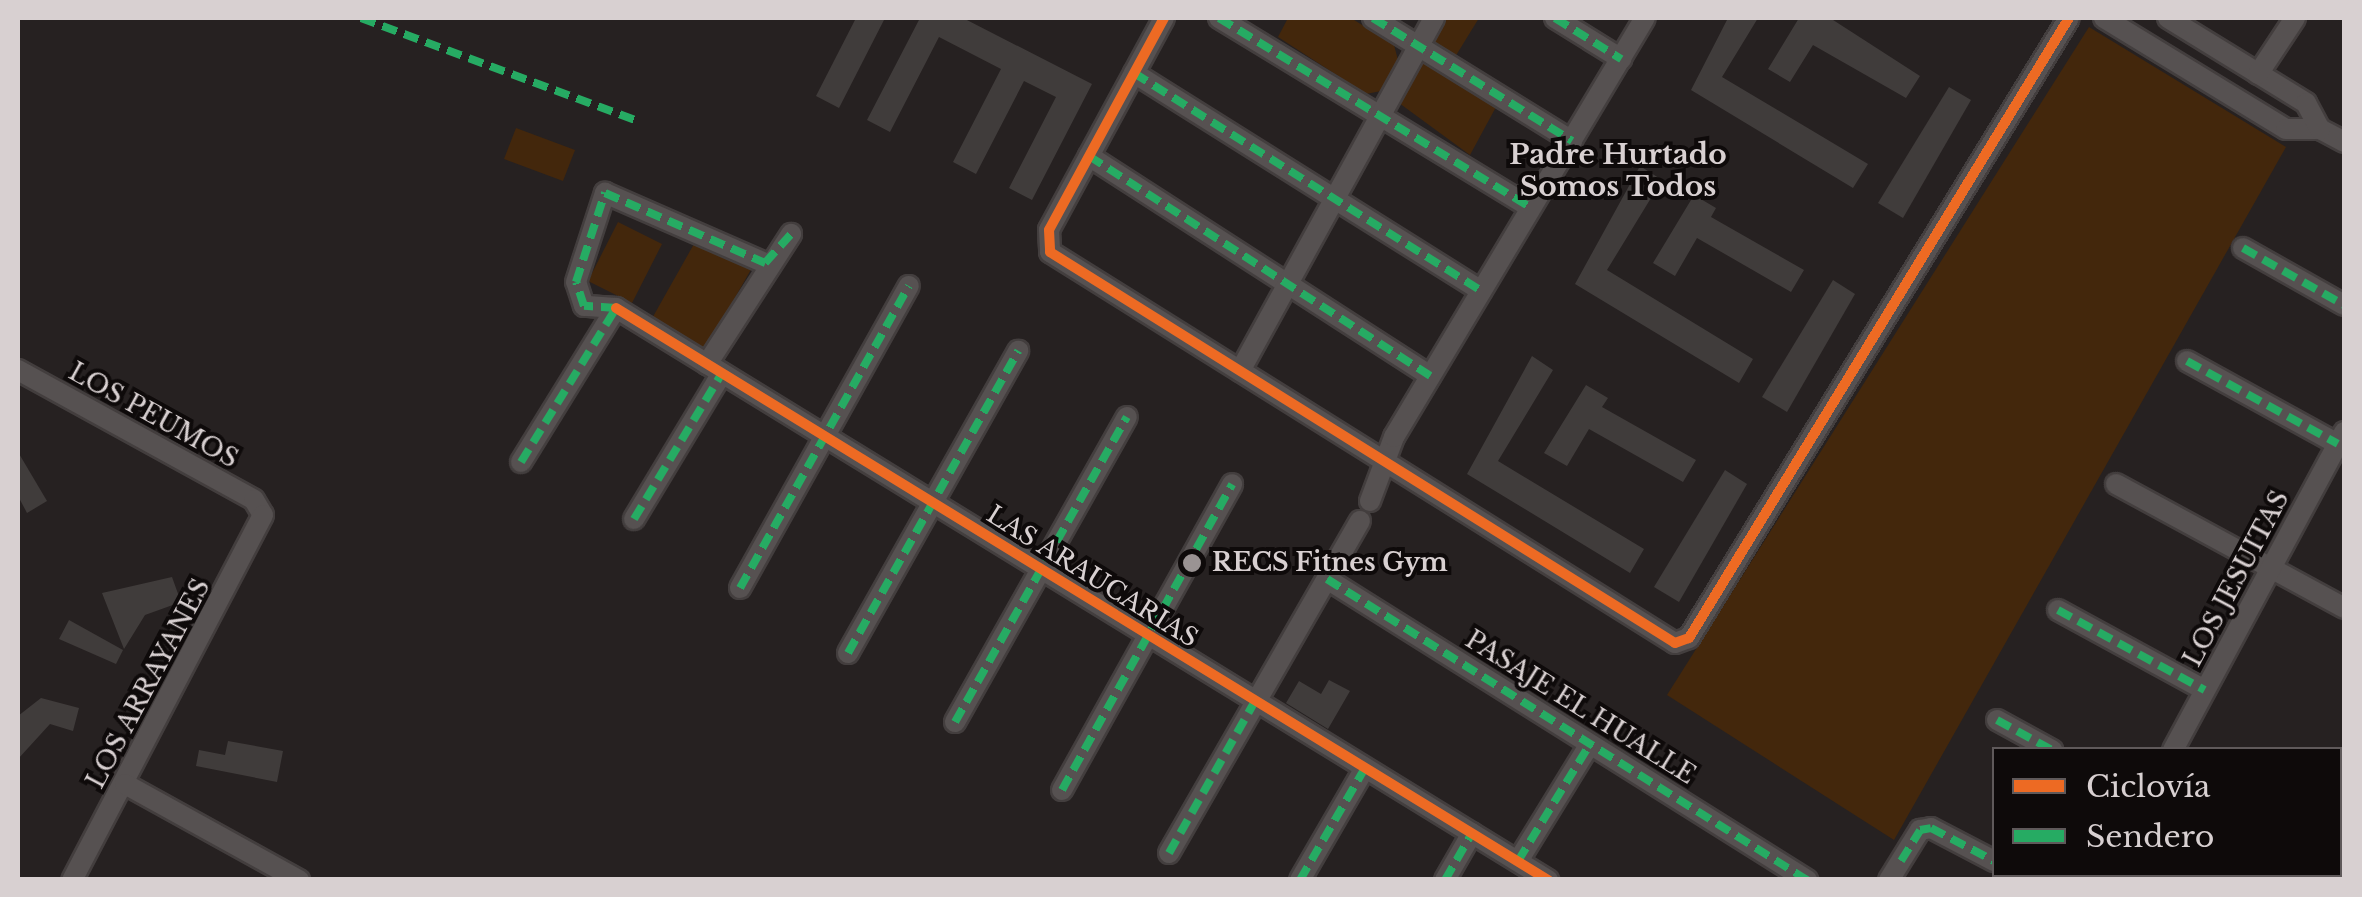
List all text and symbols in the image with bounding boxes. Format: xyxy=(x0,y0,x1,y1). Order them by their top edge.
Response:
district label: Padre Hurtado Somos Todos xyxy=(1509,138,1727,204)
street label: LOS PEUMOS xyxy=(63,357,243,475)
street label: LOS JESUITAS xyxy=(2178,486,2296,672)
street label: LAS ARAUCARIAS xyxy=(980,500,1204,654)
place label: RECS Fitnes Gym xyxy=(1212,548,1448,578)
marker: RECS Fitnes Gym xyxy=(1181,552,1203,574)
street label: LOS ARRAYANES xyxy=(81,574,217,794)
street label: PASAJE EL HUALLE xyxy=(1459,625,1701,791)
legend xyxy=(1992,747,2342,877)
text: Ciclovía xyxy=(2086,768,2210,805)
text: Sendero xyxy=(2086,818,2214,855)

